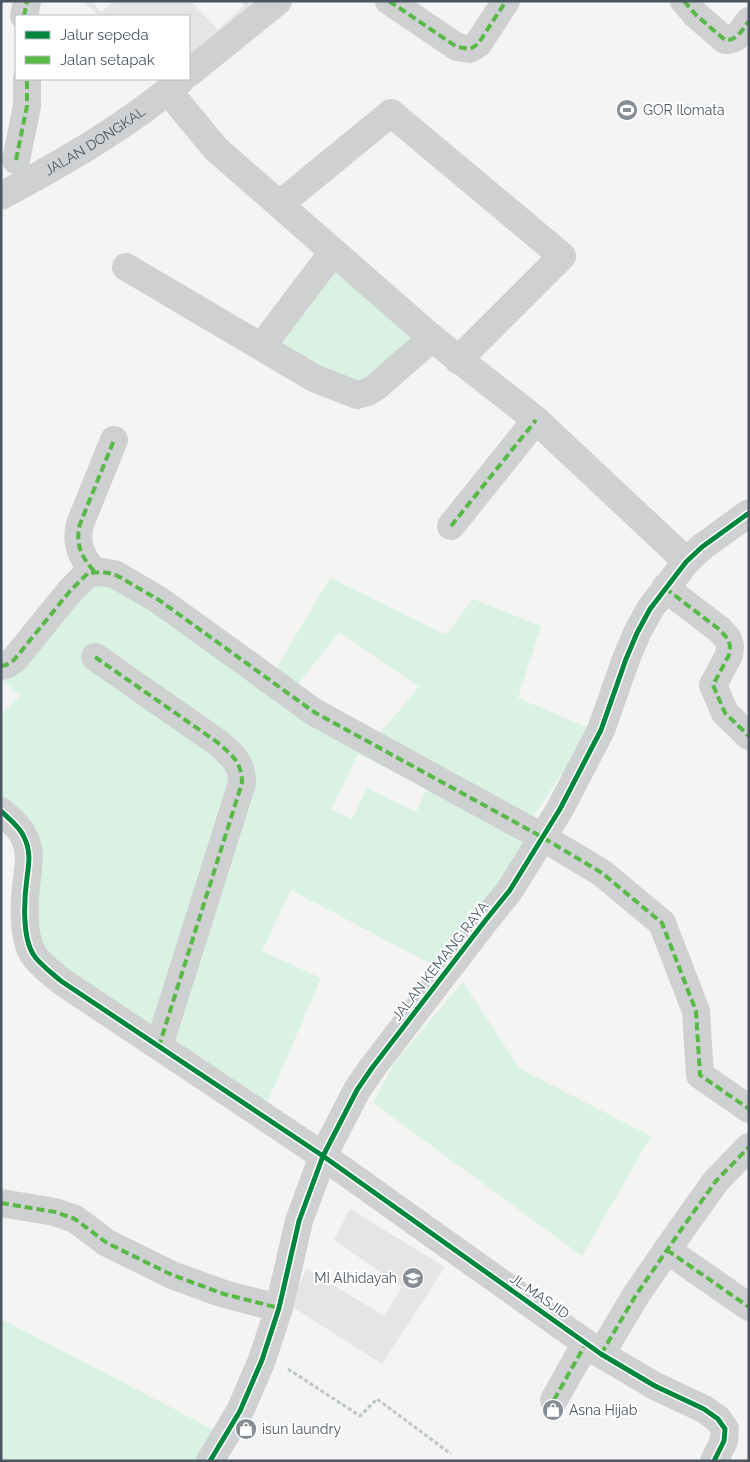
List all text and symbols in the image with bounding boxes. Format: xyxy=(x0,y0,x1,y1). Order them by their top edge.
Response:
legend xyxy=(15,15,190,80)
text: Jalur sepeda xyxy=(60,26,149,44)
text: Jalan setapak xyxy=(60,51,155,69)
sports icon: GOR Ilomata xyxy=(615,98,639,122)
place label: GOR Ilomata xyxy=(643,102,725,118)
street label: JALAN DONGKAL xyxy=(42,103,148,178)
street label: JALAN KEMANG RAYA xyxy=(389,898,492,1024)
school or university icon: MI Alhidayah xyxy=(401,1266,425,1290)
place label: MI Alhidayah xyxy=(314,1270,397,1286)
street label: JL.MASJID xyxy=(508,1270,572,1322)
shop icon: Asna Hijab xyxy=(541,1398,565,1422)
place label: Asna Hijab xyxy=(569,1402,638,1418)
shop icon: isun laundry xyxy=(234,1417,258,1441)
place label: isun laundry xyxy=(262,1421,341,1437)

